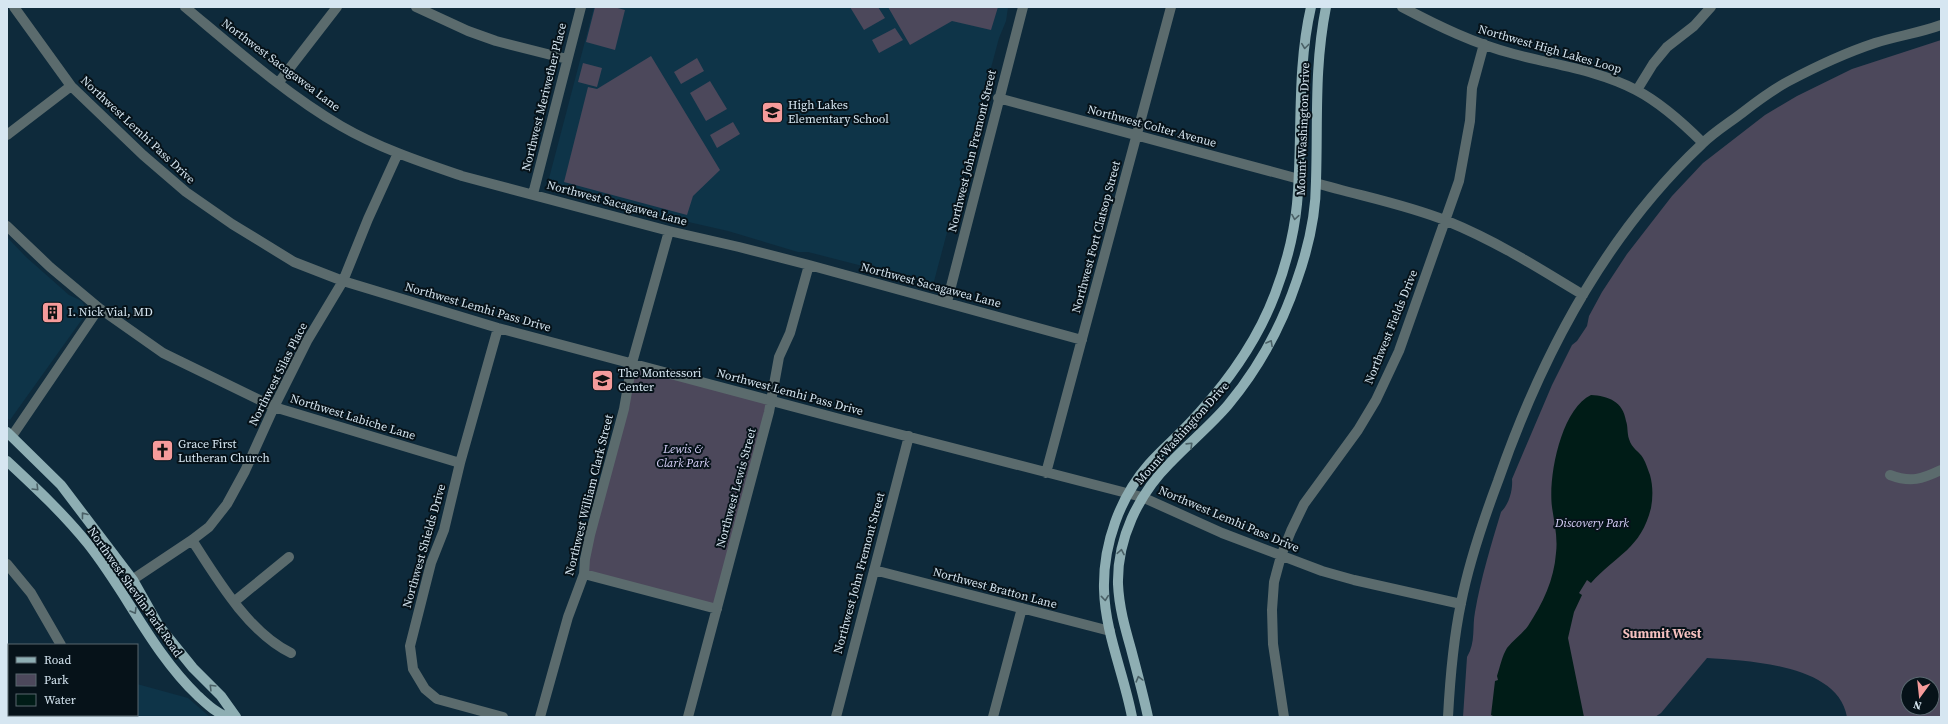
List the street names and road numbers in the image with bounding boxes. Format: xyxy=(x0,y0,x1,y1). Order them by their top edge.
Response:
street label: Northwest Sacagawea Lane xyxy=(218,15,344,115)
street label: Northwest Meriwether Place xyxy=(518,21,570,173)
street label: Northwest High Lakes Loop xyxy=(1477,21,1623,77)
street label: Mount Washington Drive xyxy=(1293,62,1313,196)
street label: Northwest John Fremont Street xyxy=(944,68,1000,234)
street label: Northwest Lemhi Pass Drive xyxy=(77,73,199,187)
street label: Northwest Colter Avenue xyxy=(1086,101,1218,151)
street label: Northwest Fort Clatsop Street xyxy=(1068,159,1124,315)
street label: Northwest Sacagawea Lane xyxy=(545,177,689,229)
street label: Northwest Sacagawea Lane xyxy=(859,259,1003,311)
street label: Northwest Fields Drive xyxy=(1361,267,1421,387)
street label: Northwest Lemhi Pass Drive xyxy=(403,278,553,336)
street label: Northwest Silas Place xyxy=(245,320,311,428)
street label: Northwest Lemhi Pass Drive xyxy=(715,365,865,419)
street label: Mount Washington Drive xyxy=(1131,378,1233,488)
street label: Northwest Labiche Lane xyxy=(288,390,418,444)
street label: Northwest William Clark Street xyxy=(561,413,617,577)
street label: Northwest Lewis Street xyxy=(712,426,760,550)
street label: Northwest Shields Drive xyxy=(399,482,449,610)
street label: Northwest Lemhi Pass Drive xyxy=(1156,482,1302,556)
street label: Northwest John Fremont Street xyxy=(830,490,888,655)
street label: Northwest Shevlin Park Road xyxy=(84,524,186,660)
street label: Northwest Bratton Lane xyxy=(931,564,1059,612)

